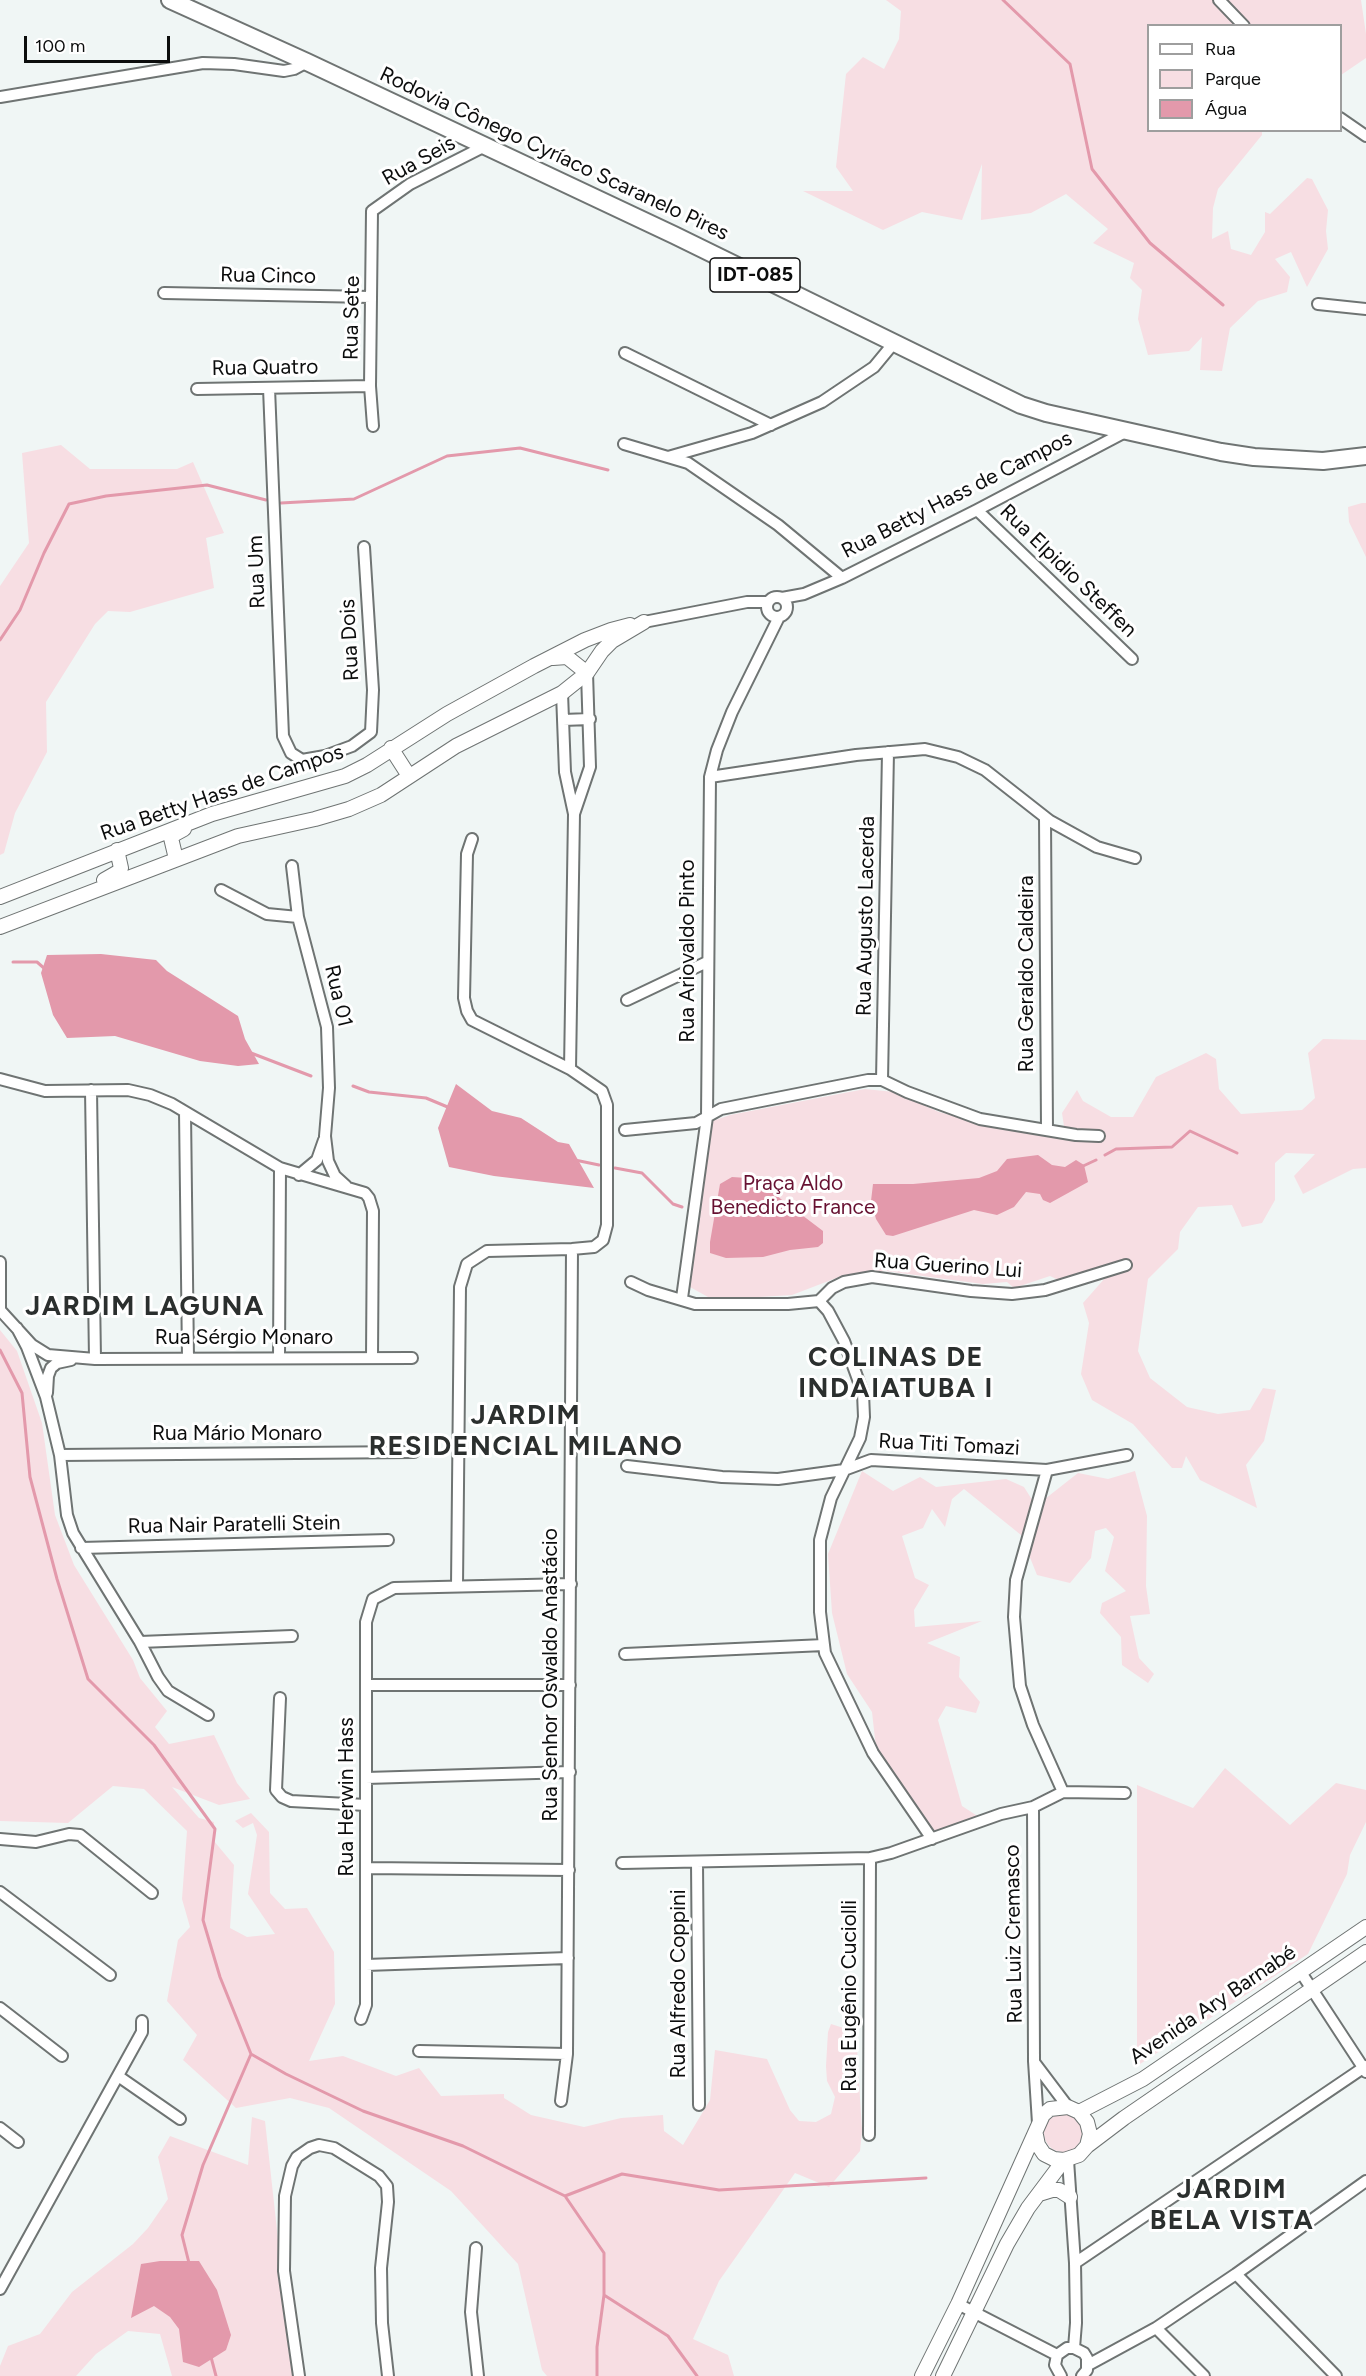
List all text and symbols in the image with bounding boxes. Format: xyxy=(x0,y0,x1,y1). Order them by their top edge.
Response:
scale bar xyxy=(27,24,172,62)
legend xyxy=(1147,24,1342,132)
text: 100 m xyxy=(35,35,85,57)
text: Rua xyxy=(1205,38,1236,60)
street label: Rodovia Cônego Cyríaco Scaranelo Pires xyxy=(375,62,733,246)
text: Parque xyxy=(1205,68,1261,90)
text: Água xyxy=(1205,98,1247,120)
street label: Rua Seis xyxy=(378,131,460,191)
road number: IDT-085 xyxy=(710,258,800,292)
street label: Rua Cinco xyxy=(220,263,316,289)
street label: Rua Sete xyxy=(339,276,365,360)
street label: Rua Quatro xyxy=(211,354,319,382)
street label: Rua Betty Hass de Campos xyxy=(837,426,1077,564)
street label: Rua Elpidio Steffen xyxy=(994,499,1142,643)
street label: Rua Um xyxy=(243,535,271,609)
street label: Rua Dois xyxy=(335,598,365,682)
street label: Rua Betty Hass de Campos xyxy=(97,740,347,846)
street label: Rua Augusto Lacerda xyxy=(852,816,880,1016)
street label: Rua Ariovaldo Pinto xyxy=(675,859,701,1043)
street label: Rua Geraldo Caldeira xyxy=(1014,875,1040,1073)
street label: Rua 01 xyxy=(319,963,357,1029)
park label: Praça Aldo Benedicto France xyxy=(711,1171,875,1221)
street label: Rua Guerino Lui xyxy=(873,1248,1023,1284)
district label: JARDIM LAGUNA xyxy=(25,1291,265,1323)
street label: Rua Sérgio Monaro xyxy=(155,1325,333,1351)
district label: COLINAS DE INDAIATUBA I xyxy=(798,1342,994,1405)
district label: JARDIM RESIDENCIAL MILANO xyxy=(369,1400,683,1463)
street label: Rua Mário Monaro xyxy=(152,1421,322,1447)
street label: Rua Titi Tomazi xyxy=(878,1429,1020,1461)
street label: Rua Nair Paratelli Stein xyxy=(127,1511,341,1539)
street label: Rua Senhor Oswaldo Anastácio xyxy=(538,1528,564,1822)
street label: Rua Herwin Hass xyxy=(334,1717,360,1877)
street label: Rua Luiz Cremasco xyxy=(1000,1844,1028,2024)
street label: Rua Alfredo Coppini xyxy=(666,1889,692,2079)
street label: Rua Eugênio Cuciolli xyxy=(837,1900,863,2092)
street label: Avenida Ary Barnabé xyxy=(1125,1940,1301,2070)
district label: JARDIM BELA VISTA xyxy=(1150,2174,1314,2237)

